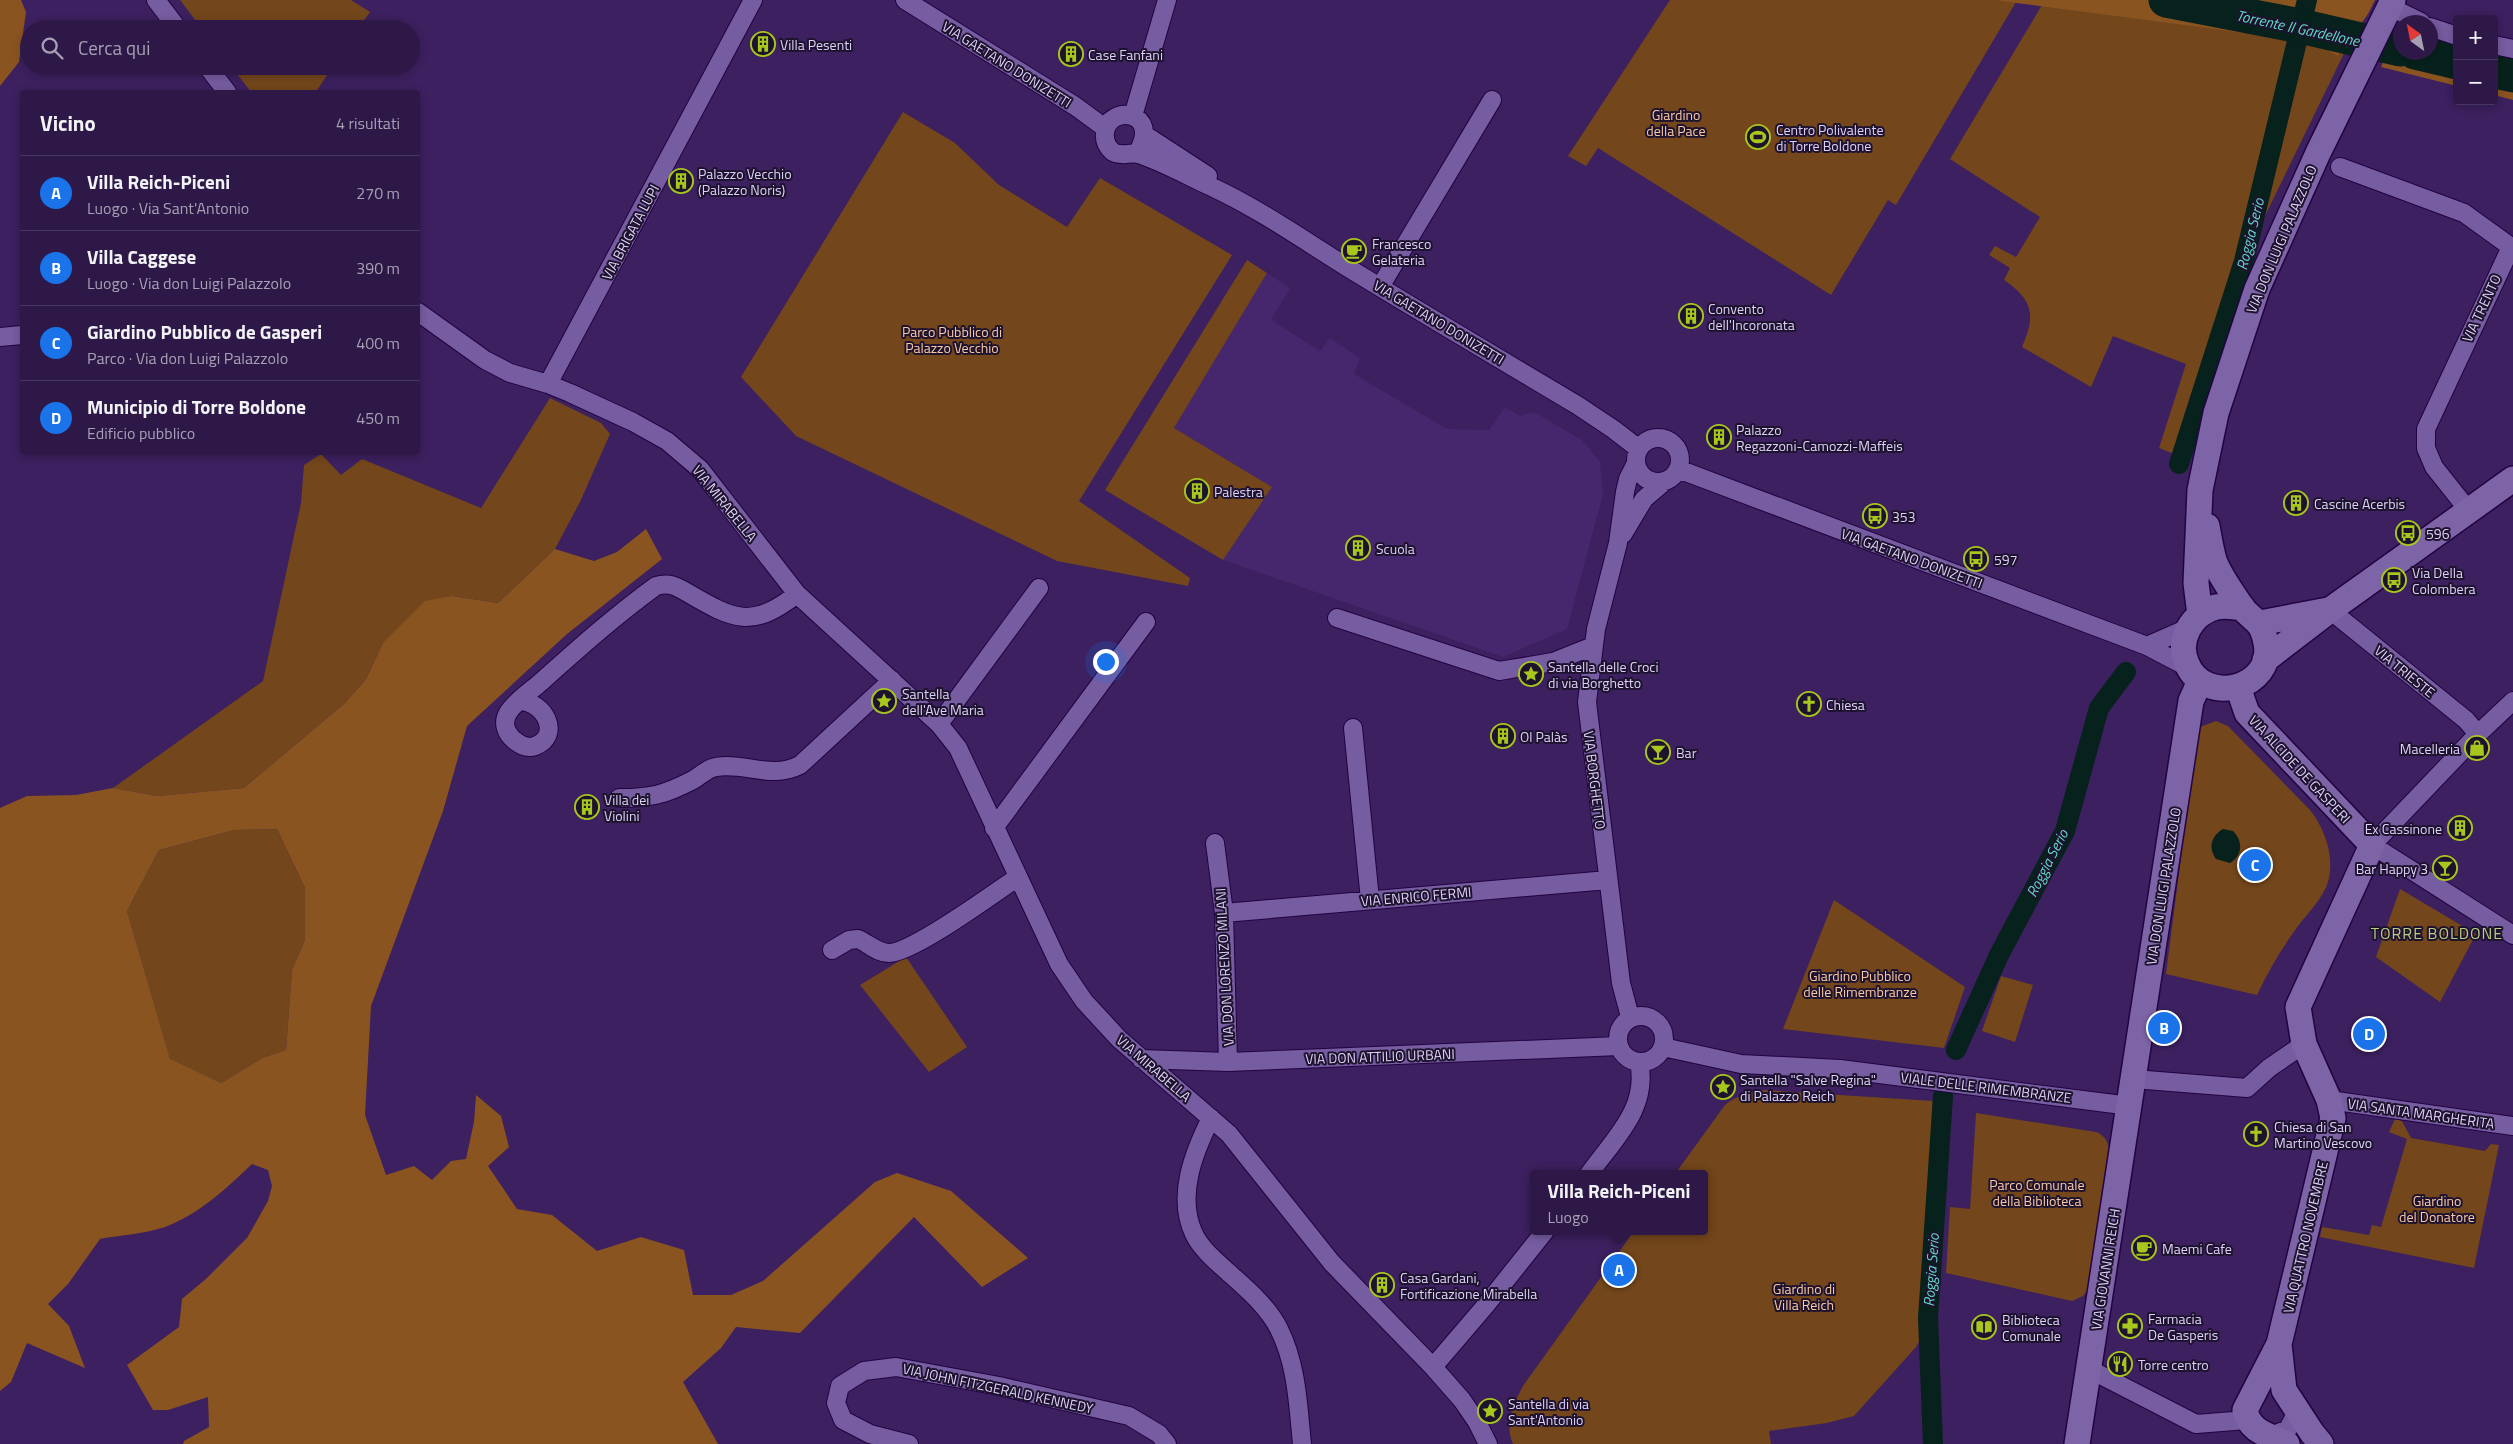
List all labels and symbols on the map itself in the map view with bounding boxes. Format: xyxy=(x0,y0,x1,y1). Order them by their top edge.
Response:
water label: Torrente Il Gardellone xyxy=(2234,4,2363,52)
north arrow xyxy=(2393,15,2438,60)
street label: VIA GAETANO DONIZETTI xyxy=(938,16,1076,112)
building icon: Villa Pesenti xyxy=(750,31,776,57)
place label: Villa Pesenti xyxy=(780,34,852,55)
building icon: Case Fanfani xyxy=(1058,41,1084,67)
place label: Case Fanfani xyxy=(1088,44,1163,65)
park label: Giardino della Pace xyxy=(1646,104,1706,141)
place label: Centro Polivalente di Torre Boldone xyxy=(1776,119,1883,156)
sports icon: Centro Polivalente di Torre Boldone xyxy=(1745,124,1771,150)
street label: VIA DON LUIGI PALAZZOLO xyxy=(2240,162,2322,316)
place label: Palazzo Vecchio (Palazzo Noris) xyxy=(698,163,792,200)
building icon: Palazzo Vecchio (Palazzo Noris) xyxy=(668,168,694,194)
street label: VIA BRIGATA LUPI xyxy=(596,181,664,283)
water label: Roggia Serio xyxy=(2230,195,2270,272)
place label: Francesco Gelateria xyxy=(1372,233,1431,270)
cafe icon: Francesco Gelateria xyxy=(1341,238,1367,264)
street label: VIA TRENTO xyxy=(2456,271,2506,345)
street label: VIA GAETANO DONIZETTI xyxy=(1370,275,1508,369)
place label: Convento dell'Incoronata xyxy=(1708,298,1795,335)
building icon: Convento dell'Incoronata xyxy=(1678,303,1704,329)
park label: Parco Pubblico di Palazzo Vecchio xyxy=(902,321,1002,358)
place label: Palazzo Regazzoni-Camozzi-Maffeis xyxy=(1736,419,1903,456)
building icon: Palazzo Regazzoni-Camozzi-Maffeis xyxy=(1706,424,1732,450)
street label: VIA MIRABELLA xyxy=(688,460,763,546)
building icon: Palestra xyxy=(1184,478,1210,504)
place label: Palestra xyxy=(1214,481,1263,502)
building icon: Cascine Acerbis xyxy=(2283,490,2309,516)
place label: Cascine Acerbis xyxy=(2314,493,2405,514)
bus stop icon: 353 xyxy=(1862,503,1888,529)
place label: 353 xyxy=(1892,506,1916,527)
bus stop icon: 596 xyxy=(2395,520,2421,546)
street label: VIA GAETANO DONIZETTI xyxy=(1838,523,1986,593)
place label: 596 xyxy=(2426,523,2450,544)
building icon: Scuola xyxy=(1345,535,1371,561)
place label: Scuola xyxy=(1376,538,1415,559)
bus stop icon: 597 xyxy=(1963,546,1989,572)
place label: 597 xyxy=(1994,549,2018,570)
place label: Via Della Colombera xyxy=(2412,562,2476,599)
bus stop icon: Via Della Colombera xyxy=(2381,567,2407,593)
street label: VIA TRIESTE xyxy=(2370,640,2440,702)
your location xyxy=(1093,649,1119,675)
place label: Santella delle Croci di via Borghetto xyxy=(1548,656,1659,693)
place icon: Santella delle Croci di via Borghetto xyxy=(1518,661,1544,687)
place label: Santella dell'Ave Maria xyxy=(902,683,984,720)
place icon: Santella dell'Ave Maria xyxy=(871,688,897,714)
church icon: Chiesa xyxy=(1796,691,1822,717)
place label: Chiesa xyxy=(1826,694,1865,715)
street label: VIA ALCIDE DE GASPERI xyxy=(2244,710,2356,828)
building icon: Ol Palàs xyxy=(1490,723,1516,749)
place label: Ol Palàs xyxy=(1520,726,1568,747)
street label: VIA BORGHETTO xyxy=(1579,730,1611,830)
shop icon: Macelleria xyxy=(2464,735,2490,761)
place label: Macelleria xyxy=(2400,738,2460,759)
bar icon: Bar xyxy=(1645,739,1671,765)
place label: Bar xyxy=(1676,742,1697,763)
place label: Villa dei Violini xyxy=(604,789,649,826)
building icon: Villa dei Violini xyxy=(574,794,600,820)
street label: VIA DON LUIGI PALAZZOLO xyxy=(2140,806,2186,966)
building icon: Ex Cassinone xyxy=(2447,815,2473,841)
place label: Ex Cassinone xyxy=(2365,818,2442,839)
water label: Roggia Serio xyxy=(2020,825,2074,901)
pin: C xyxy=(2239,846,2271,884)
bar icon: Bar Happy 3 xyxy=(2432,855,2458,881)
place label: Bar Happy 3 xyxy=(2356,858,2428,879)
street label: VIA ENRICO FERMI xyxy=(1360,881,1472,911)
street label: VIA DON LORENZO MILANI xyxy=(1209,887,1239,1047)
district label: TORRE BOLDONE xyxy=(2371,921,2503,945)
park label: Giardino Pubblico delle Rimembranze xyxy=(1803,965,1917,1002)
pin: B xyxy=(2148,1009,2180,1047)
pin: D xyxy=(2353,1015,2385,1053)
street label: VIA MIRABELLA xyxy=(1112,1029,1197,1107)
street label: VIA DON ATTILIO URBANI xyxy=(1305,1043,1455,1069)
street label: VIALE DELLE RIMEMBRANZE xyxy=(1899,1066,2073,1108)
place label: Santella "Salve Regina" di Palazzo Reich xyxy=(1740,1069,1876,1106)
place icon: Santella "Salve Regina" di Palazzo Reich xyxy=(1710,1074,1736,1100)
street label: VIA SANTA MARGHERITA xyxy=(2346,1092,2496,1134)
place label: Chiesa di San Martino Vescovo xyxy=(2274,1116,2372,1153)
church icon: Chiesa di San Martino Vescovo xyxy=(2243,1121,2269,1147)
street label: VIA QUATTRO NOVEMBRE xyxy=(2277,1159,2333,1315)
park label: Parco Comunale della Biblioteca xyxy=(1989,1174,2085,1211)
park label: Giardino del Donatore xyxy=(2399,1190,2475,1227)
street label: VIA GIOVANNI REICH xyxy=(2085,1207,2125,1331)
water label: Roggia Serio xyxy=(1917,1232,1945,1307)
cafe icon: Maemi Cafe xyxy=(2131,1235,2157,1261)
place label: Maemi Cafe xyxy=(2162,1238,2232,1259)
pin: A xyxy=(1603,1251,1635,1289)
place label: Casa Gardani, Fortificazione Mirabella xyxy=(1400,1267,1537,1304)
building icon: Casa Gardani, Fortificazione Mirabella xyxy=(1369,1272,1395,1298)
park label: Giardino di Villa Reich xyxy=(1773,1278,1835,1315)
place label: Farmacia De Gasperis xyxy=(2148,1308,2218,1345)
place label: Biblioteca Comunale xyxy=(2002,1309,2061,1346)
pharmacy icon: Farmacia De Gasperis xyxy=(2117,1313,2143,1339)
library icon: Biblioteca Comunale xyxy=(1971,1314,1997,1340)
restaurant icon: Torre centro xyxy=(2107,1351,2133,1377)
place label: Torre centro xyxy=(2138,1354,2209,1375)
street label: VIA JOHN FITZGERALD KENNEDY xyxy=(901,1358,1096,1419)
place label: Santella di via Sant'Antonio xyxy=(1508,1393,1589,1430)
place icon: Santella di via Sant'Antonio xyxy=(1477,1398,1503,1424)

